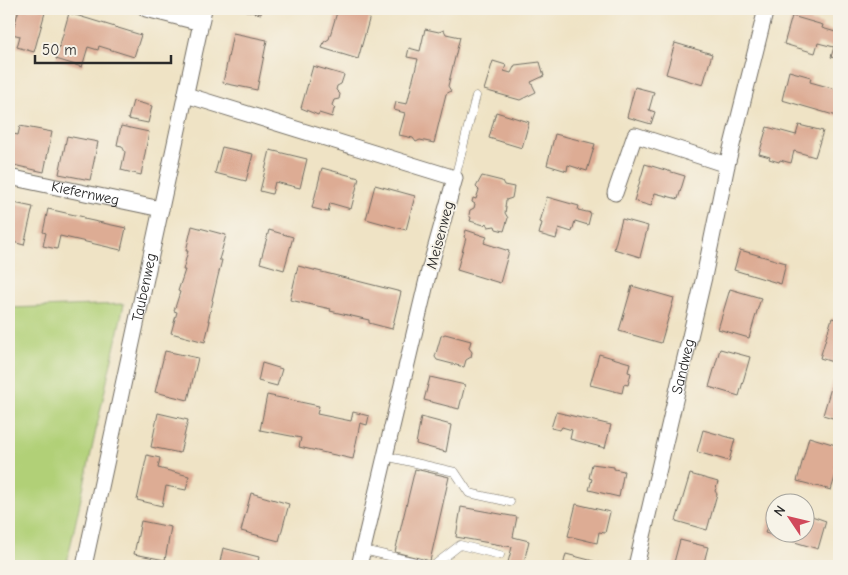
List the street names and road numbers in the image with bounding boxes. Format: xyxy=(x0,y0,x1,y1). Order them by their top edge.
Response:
street label: Kiefernweg xyxy=(50,177,121,209)
street label: Meisenweg xyxy=(422,199,458,271)
street label: Taubenweg xyxy=(128,251,160,323)
street label: Sandweg xyxy=(668,337,698,396)

